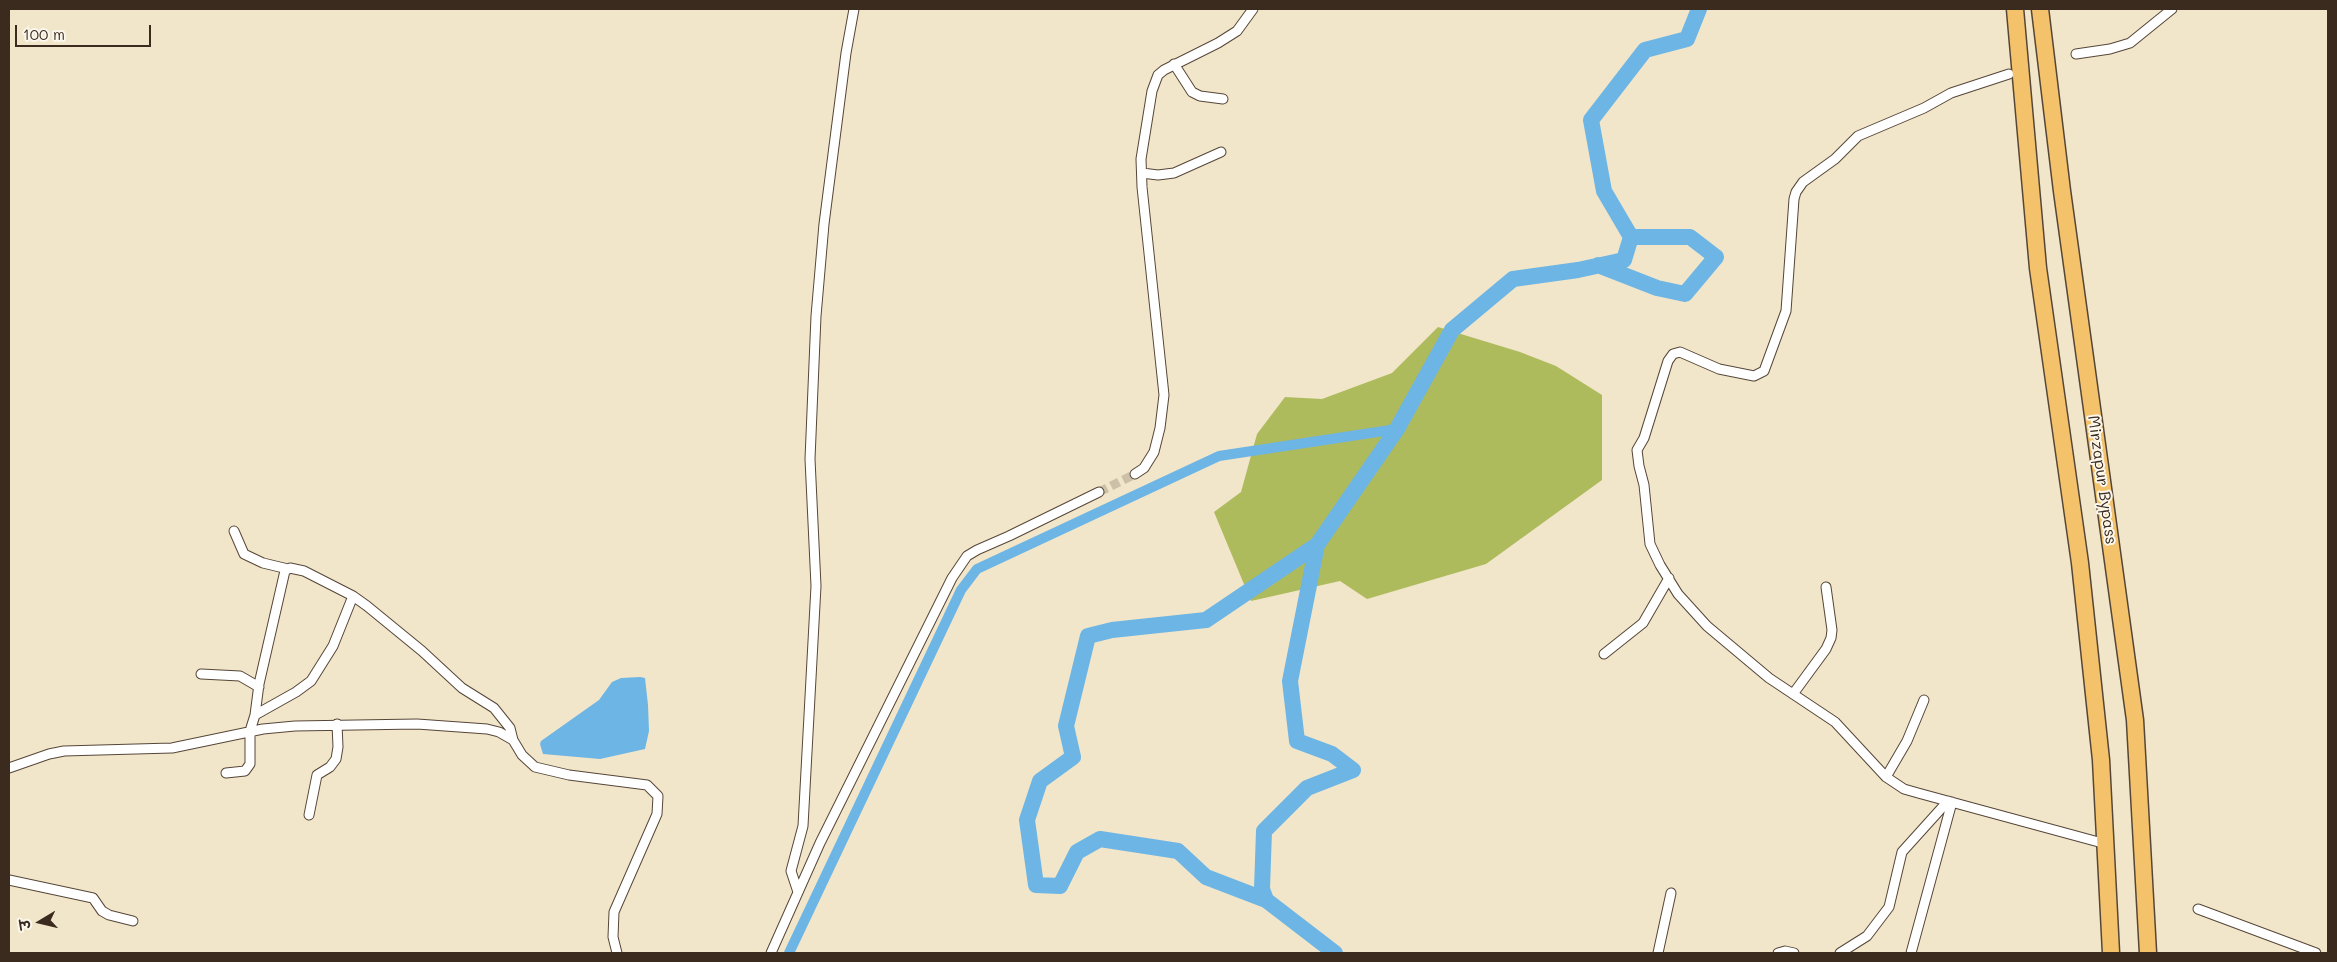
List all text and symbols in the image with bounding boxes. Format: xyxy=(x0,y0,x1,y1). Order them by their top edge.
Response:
scale bar xyxy=(18,15,154,47)
text: 100 m xyxy=(23,24,65,44)
street label: Mirzapur Bypass xyxy=(2083,414,2121,546)
north arrow xyxy=(15,897,65,947)
text: उ xyxy=(15,918,35,931)

